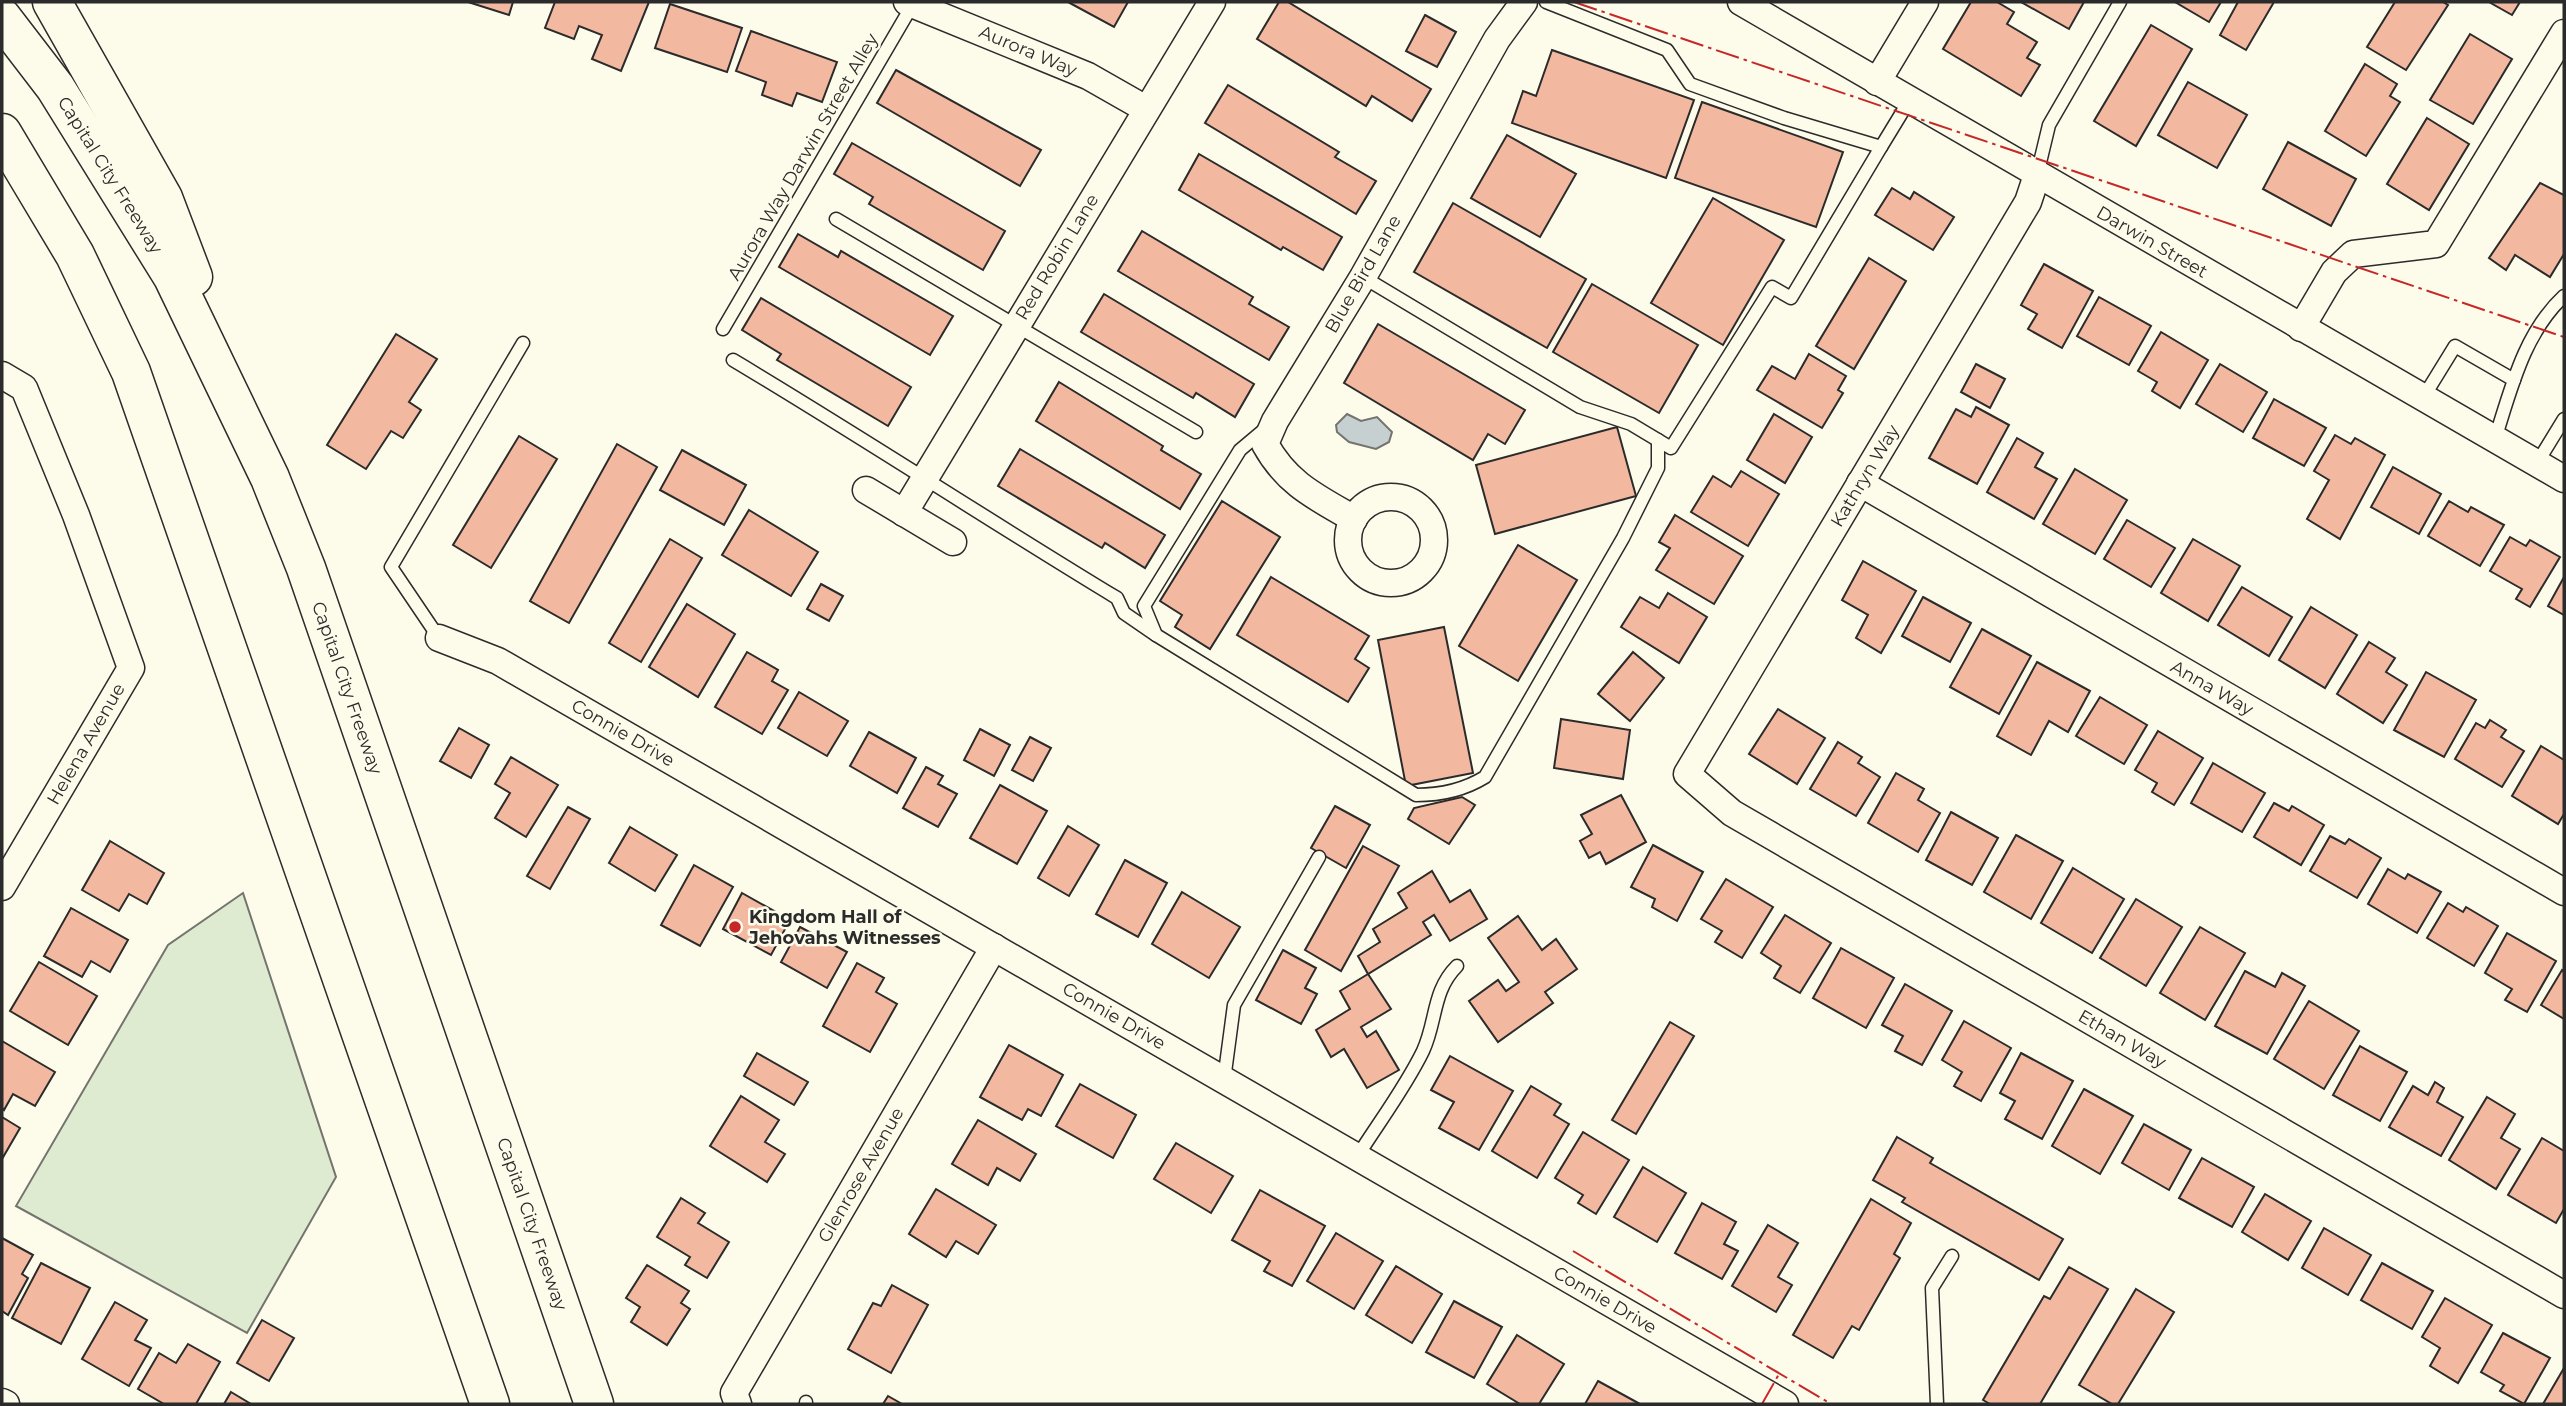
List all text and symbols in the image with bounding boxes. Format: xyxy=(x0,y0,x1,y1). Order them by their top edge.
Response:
street label: Aurora Way xyxy=(976,21,1080,82)
street label: Aurora Way Darwin Street Alley xyxy=(723,29,883,284)
street label: Capital City Freeway xyxy=(53,92,167,258)
street label: Red Robin Lane xyxy=(1011,190,1103,324)
street label: Darwin Street xyxy=(2092,201,2212,283)
street label: Blue Bird Lane xyxy=(1320,211,1406,337)
street label: Kathryn Way xyxy=(1826,421,1904,531)
street label: Capital City Freeway xyxy=(307,599,387,777)
street label: Anna Way xyxy=(2167,656,2257,721)
street label: Helena Avenue xyxy=(42,679,130,809)
street label: Connie Drive xyxy=(567,695,679,771)
place label: Kingdom Hall of Jehovahs Witnesses xyxy=(748,906,941,949)
marker: Kingdom Hall of Jehovahs Witnesses xyxy=(727,919,743,935)
street label: Connie Drive xyxy=(1058,978,1170,1054)
street label: Ethan Way xyxy=(2074,1005,2170,1073)
street label: Glenrose Avenue xyxy=(813,1103,909,1246)
street label: Capital City Freeway xyxy=(492,1135,572,1313)
street label: Connie Drive xyxy=(1549,1262,1661,1338)

